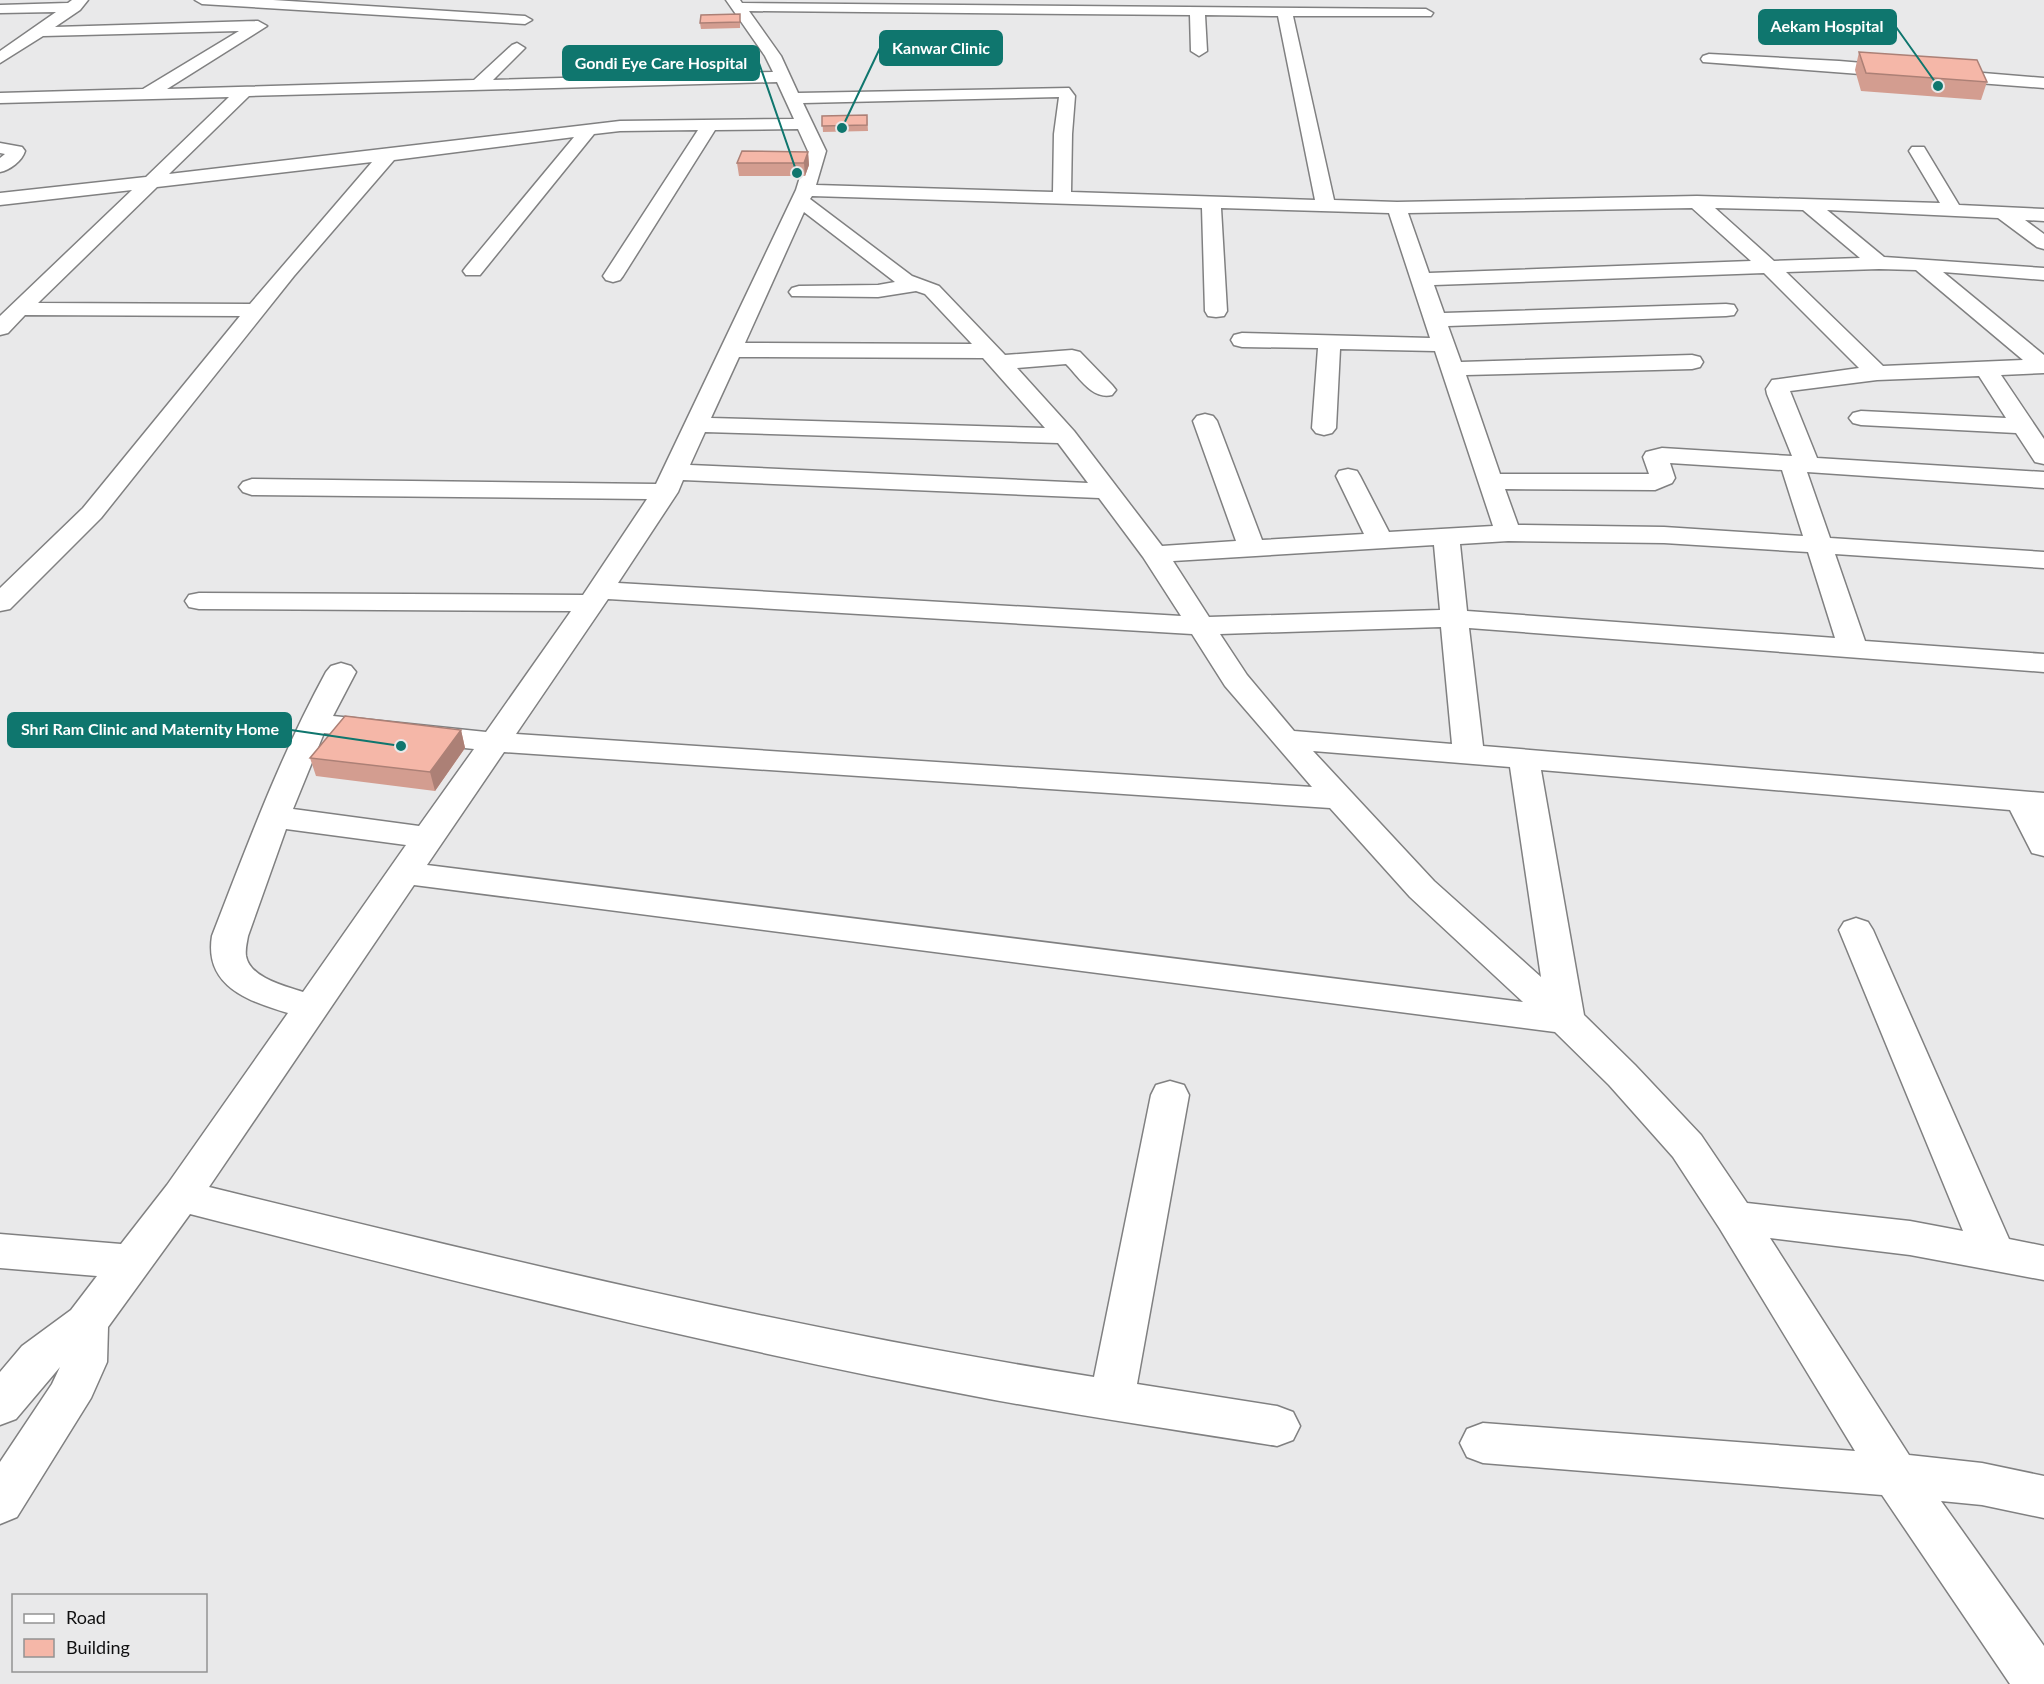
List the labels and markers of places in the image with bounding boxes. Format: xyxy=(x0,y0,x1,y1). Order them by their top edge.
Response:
callout: Aekam Hospital xyxy=(1759,10,1896,44)
callout: Kanwar Clinic xyxy=(880,31,1002,65)
callout: Gondi Eye Care Hospital xyxy=(563,46,759,80)
callout: Shri Ram Clinic and Maternity Home xyxy=(8,713,291,747)

